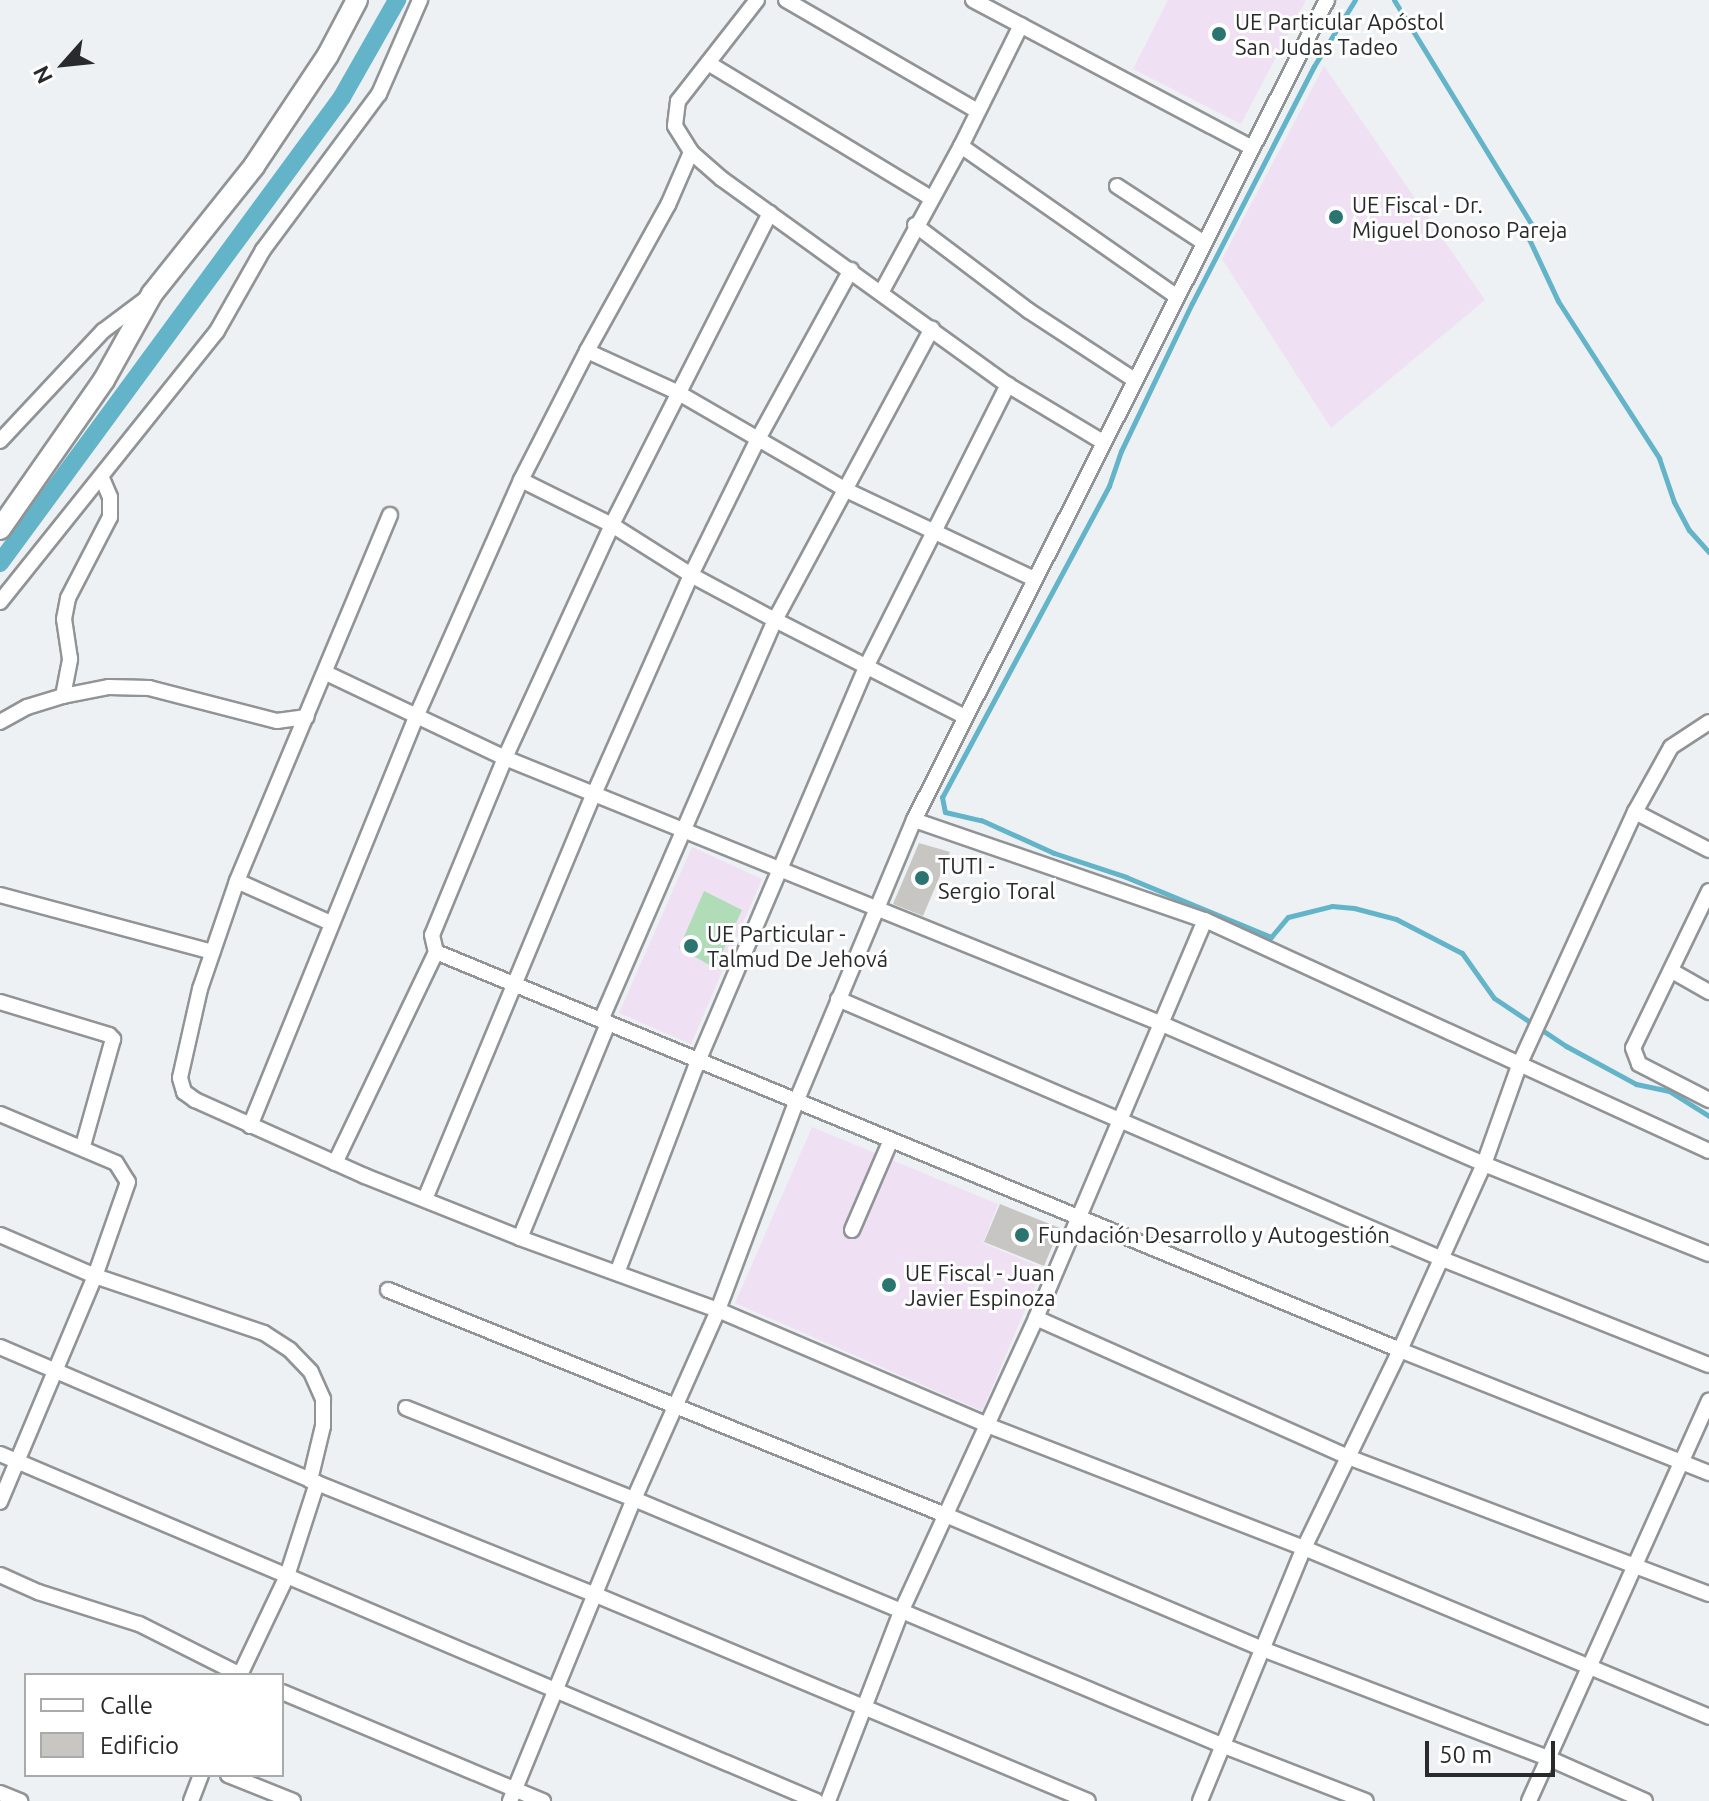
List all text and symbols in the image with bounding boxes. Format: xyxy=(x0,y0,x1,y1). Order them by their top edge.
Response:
place label: UE Particular Apóstol San Judas Tadeo xyxy=(1235,8,1444,60)
north arrow xyxy=(24,24,104,104)
marker: UE Particular Apóstol San Judas Tadeo xyxy=(1210,25,1228,43)
text: N xyxy=(27,62,57,88)
place label: UE Fiscal - Dr. Miguel Donoso Pareja xyxy=(1352,191,1567,242)
marker: UE Fiscal - Dr. Miguel Donoso Pareja xyxy=(1327,208,1345,226)
place label: TUTI - Sergio Toral xyxy=(938,852,1055,904)
marker: TUTI - Sergio Toral xyxy=(913,869,931,887)
place label: UE Particular - Talmud De Jehová xyxy=(707,920,888,972)
marker: UE Particular - Talmud De Jehová xyxy=(682,937,700,955)
place label: Fundación Desarrollo y Autogestión xyxy=(1038,1222,1390,1248)
marker: Fundación Desarrollo y Autogestión xyxy=(1013,1226,1031,1244)
place label: UE Fiscal - Juan Javier Espinoza xyxy=(905,1259,1055,1310)
marker: UE Fiscal - Juan Javier Espinoza xyxy=(880,1276,898,1294)
legend xyxy=(24,1673,284,1777)
text: Calle xyxy=(100,1692,153,1719)
scale bar xyxy=(1429,1725,1559,1775)
text: Edificio xyxy=(100,1732,179,1759)
text: 50 m xyxy=(1439,1741,1492,1768)

